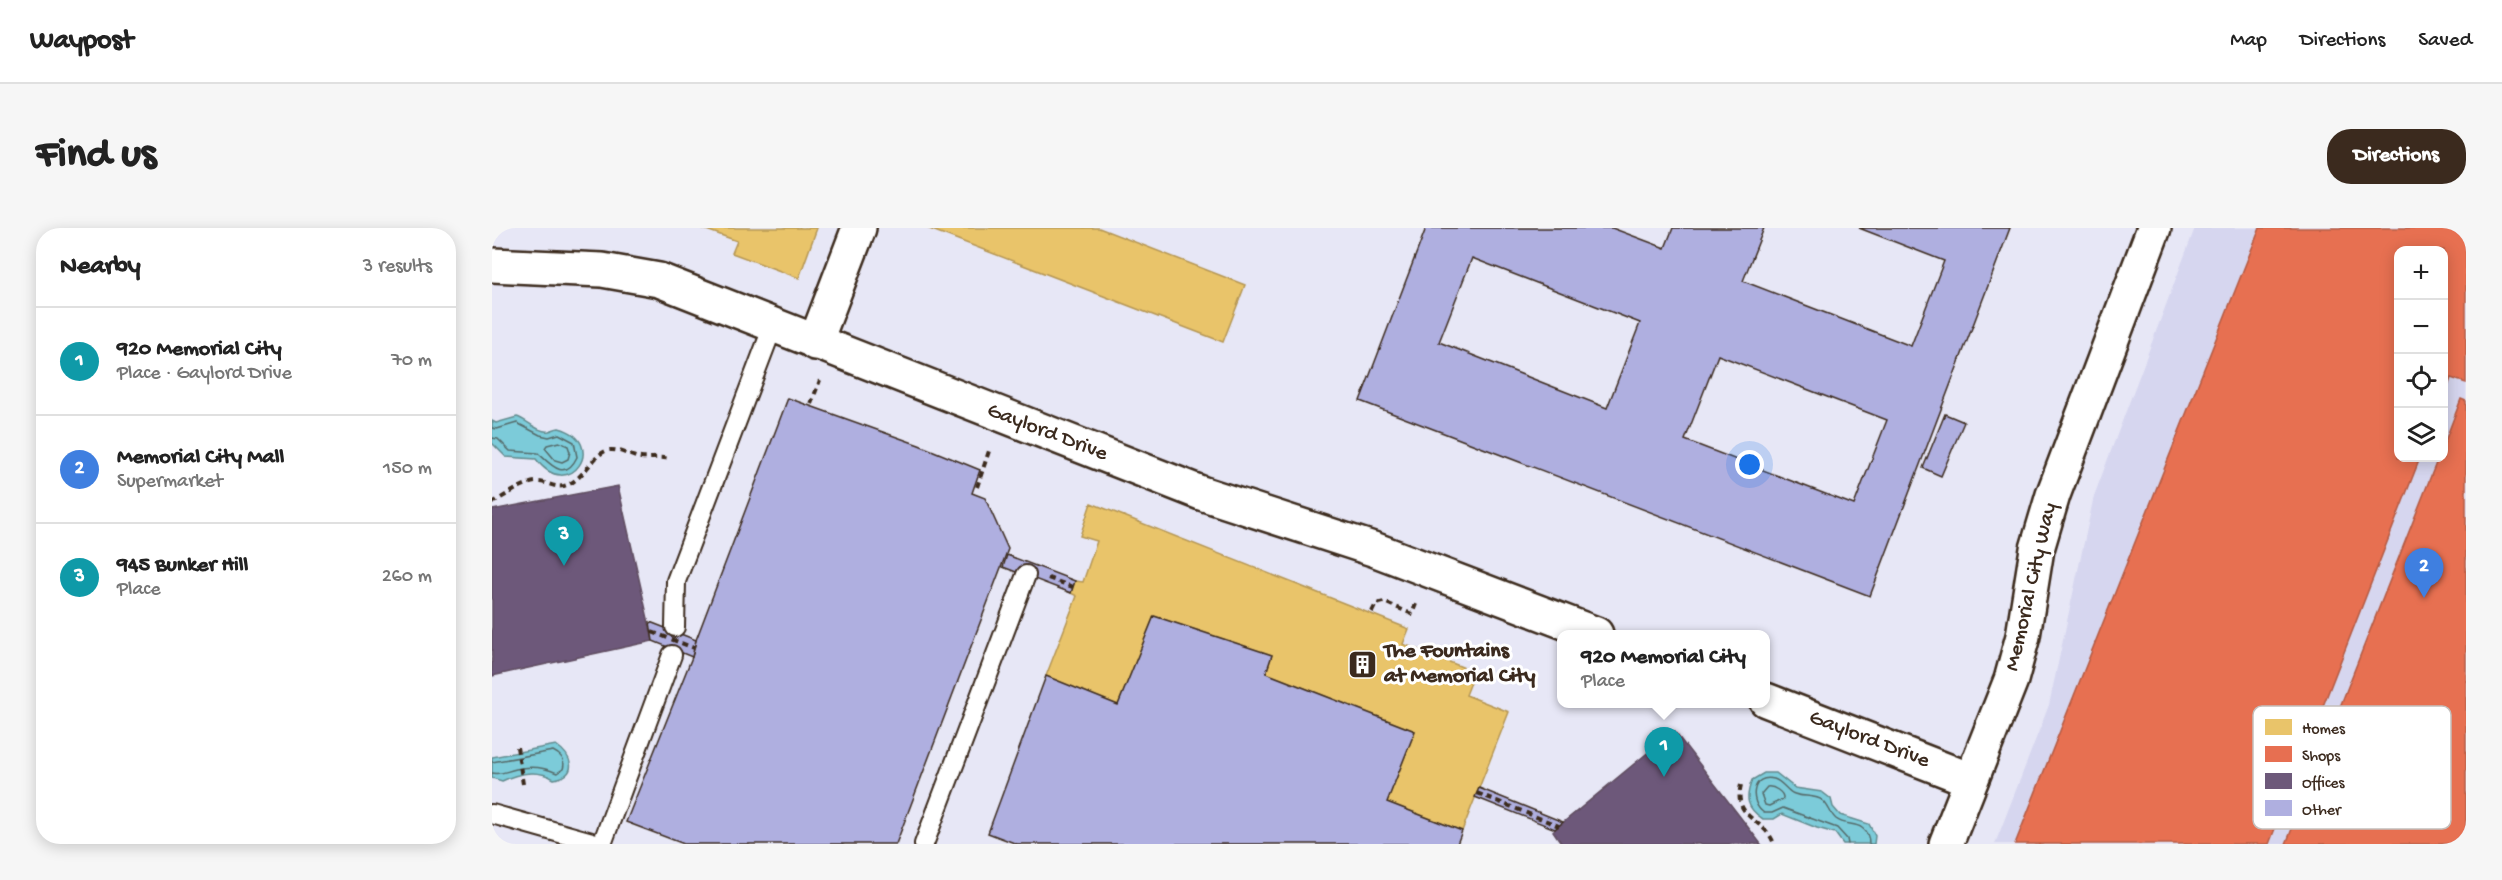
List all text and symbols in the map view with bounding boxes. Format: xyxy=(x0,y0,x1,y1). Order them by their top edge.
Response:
text: Waypost xyxy=(30,25,133,58)
text: Map xyxy=(2230,29,2267,54)
text: Directions xyxy=(2300,29,2385,54)
text: Saved xyxy=(2418,29,2472,54)
button: Directions xyxy=(2327,129,2466,184)
text: Find us xyxy=(36,132,156,181)
map controls xyxy=(2394,246,2448,462)
button: + xyxy=(2394,246,2448,300)
text: Nearby xyxy=(60,252,141,283)
text: 3 results xyxy=(363,256,432,279)
button: − xyxy=(2394,300,2448,354)
text: 920 Memorial City xyxy=(117,337,282,363)
text: 1 xyxy=(75,350,84,373)
text: 70 m xyxy=(391,350,432,373)
button: locate xyxy=(2394,354,2448,408)
text: Place · Gaylord Drive xyxy=(117,363,292,386)
street label: Gaylord Drive xyxy=(983,398,1112,468)
button: layers xyxy=(2394,408,2448,462)
text: Memorial City Mall xyxy=(117,445,284,471)
your location xyxy=(1735,450,1764,479)
text: 2 xyxy=(75,458,84,481)
text: 150 m xyxy=(383,458,432,481)
text: Supermarket xyxy=(117,471,223,494)
street label: Memorial City Way xyxy=(2000,500,2064,674)
pin: 3 xyxy=(544,516,584,566)
pin: 2 xyxy=(2404,548,2444,598)
text: 945 Bunker Hill xyxy=(117,553,248,579)
text: 3 xyxy=(74,566,85,589)
text: 260 m xyxy=(382,566,432,589)
text: Place xyxy=(117,579,161,602)
popup xyxy=(1557,630,1770,708)
place label: The Fountains at Memorial City xyxy=(1382,639,1536,690)
text: 920 Memorial City xyxy=(1581,645,1746,671)
building icon: The Fountains at Memorial City xyxy=(1347,649,1379,681)
text: Place xyxy=(1581,671,1625,694)
street label: Gaylord Drive xyxy=(1805,705,1934,775)
legend xyxy=(2253,706,2451,829)
text: Homes xyxy=(2302,721,2346,740)
pin: 1 xyxy=(1644,728,1684,777)
text: Shops xyxy=(2302,748,2341,767)
text: Offices xyxy=(2302,775,2346,794)
text: Other xyxy=(2302,802,2342,821)

